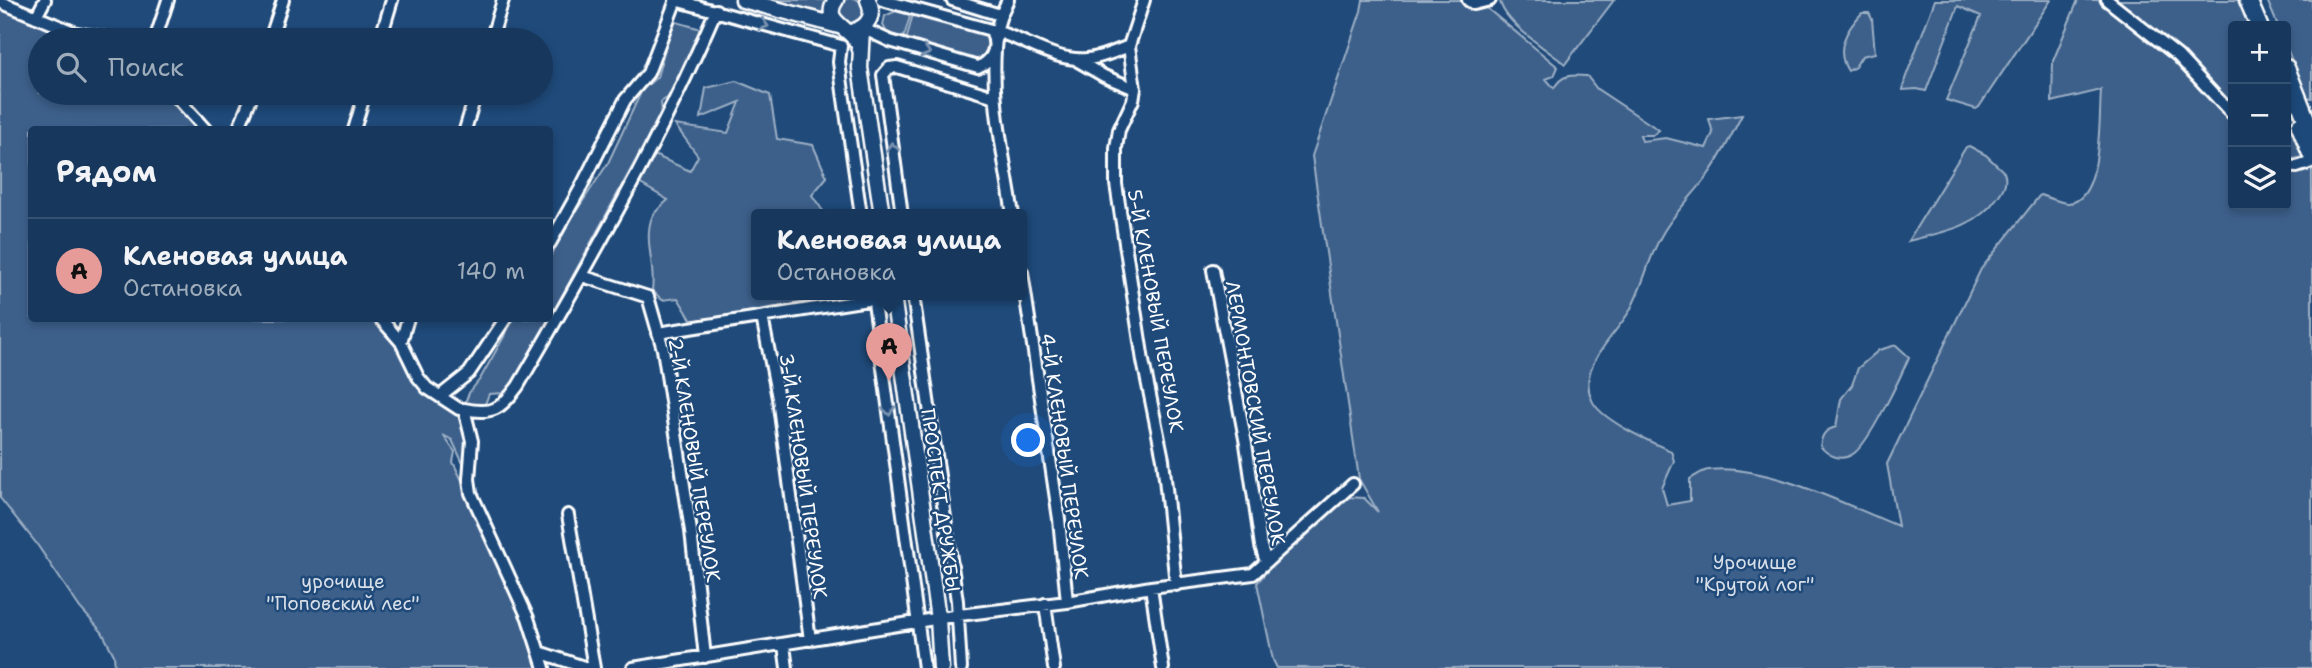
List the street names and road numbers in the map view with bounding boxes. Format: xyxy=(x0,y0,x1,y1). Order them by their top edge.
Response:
street label: 5-Й КЛЕНОВЫЙ ПЕРЕУЛОК xyxy=(1122,187,1189,435)
street label: ЛЕРМОНТОВСКИЙ ПЕРЕУЛОК xyxy=(1220,279,1291,547)
street label: 4-Й КЛЕНОВЫЙ ПЕРЕУЛОК xyxy=(1035,331,1094,581)
street label: 2-Й КЛЕНОВЫЙ ПЕРЕУЛОК xyxy=(663,336,726,584)
street label: 3-Й КЛЕНОВЫЙ ПЕРЕУЛОК xyxy=(774,352,833,601)
street label: ПРОСПЕКТ ДРУЖБЫ xyxy=(915,407,966,593)

